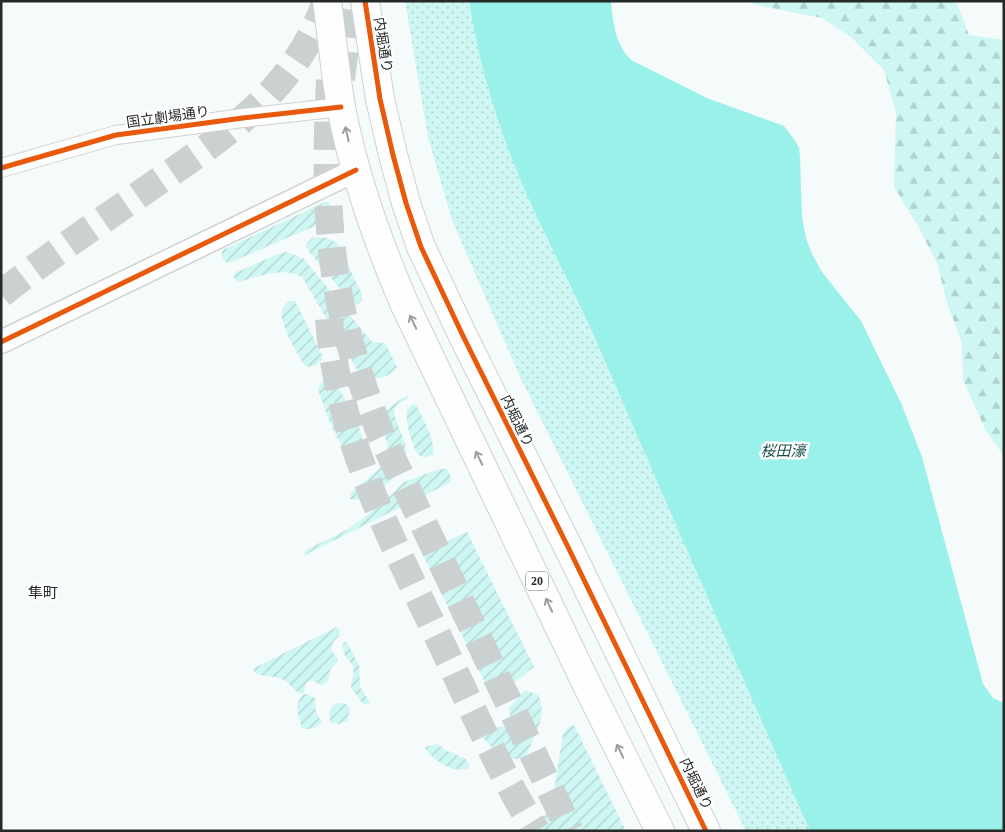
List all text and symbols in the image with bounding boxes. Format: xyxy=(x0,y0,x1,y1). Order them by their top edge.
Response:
street label: 内堀通り xyxy=(371,16,395,74)
street label: 国立劇場通り xyxy=(125,104,211,130)
one-way arrow xyxy=(342,126,351,142)
one-way arrow xyxy=(408,315,418,330)
street label: 内堀通り xyxy=(498,393,536,449)
water label: 桜田濠 xyxy=(760,443,808,459)
one-way arrow xyxy=(474,451,483,466)
road number: 20 xyxy=(526,572,548,590)
district label: 隼町 xyxy=(28,585,58,601)
one-way arrow xyxy=(543,598,553,613)
one-way arrow xyxy=(614,744,624,759)
street label: 内堀通り xyxy=(677,756,715,812)

